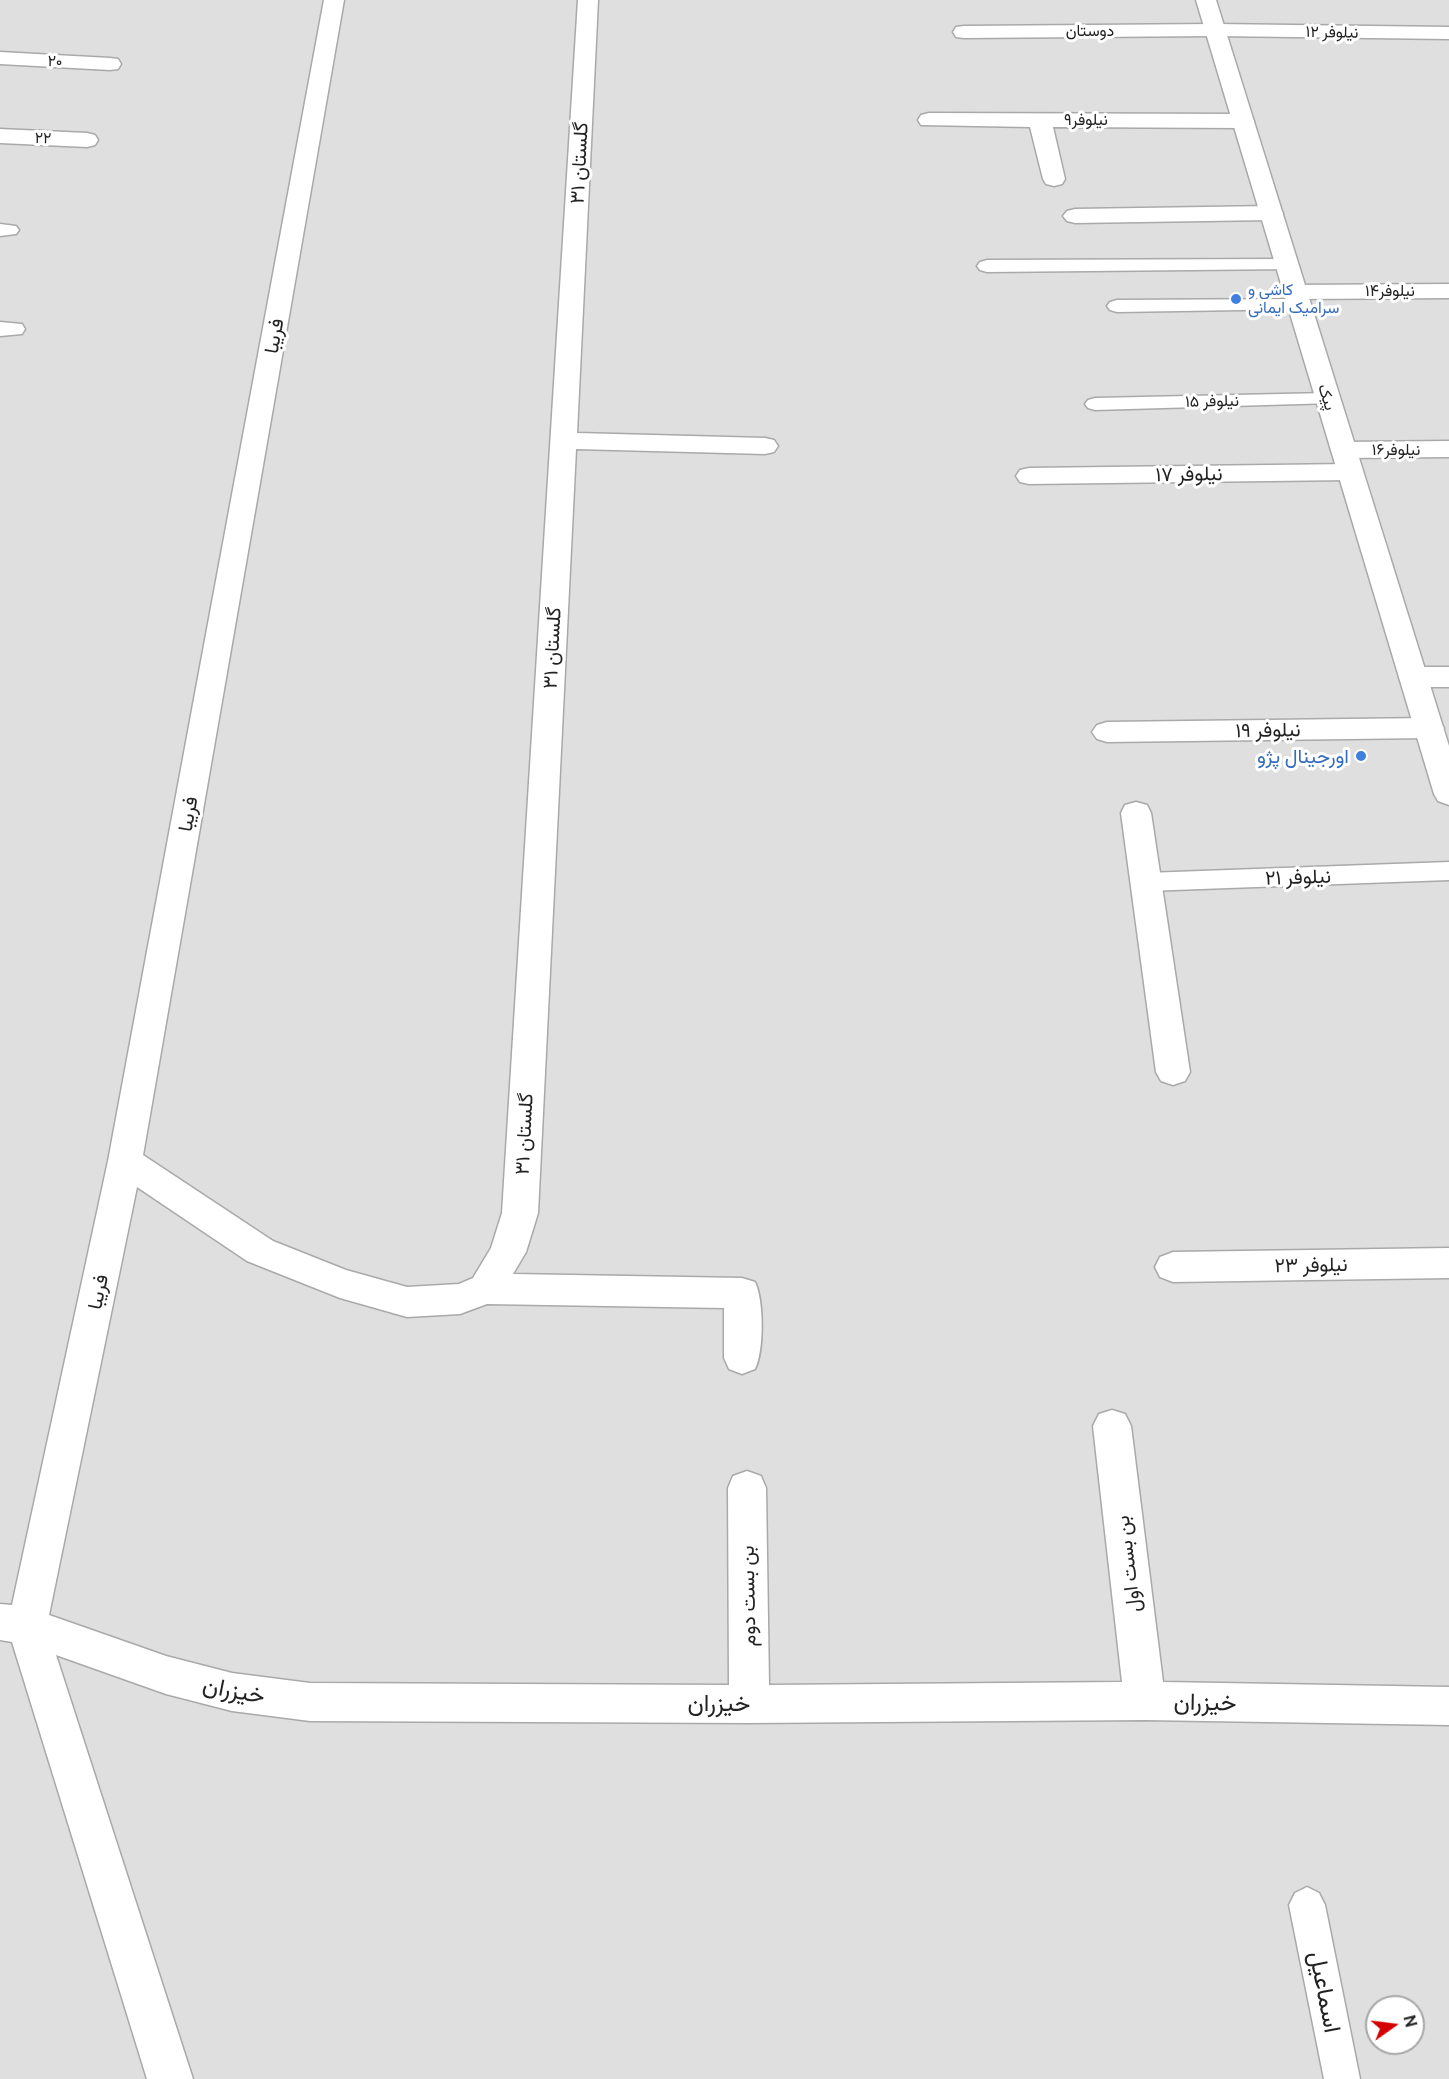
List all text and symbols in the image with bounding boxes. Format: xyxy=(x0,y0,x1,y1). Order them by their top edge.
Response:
street label: دوستان xyxy=(1066,21,1114,41)
street label: نیلوفر ۱۲ xyxy=(1305,22,1359,42)
street label: ۲۰ xyxy=(47,51,63,71)
street label: نیلوفر۹ xyxy=(1064,110,1108,130)
street label: گلستان ۳۱ xyxy=(565,121,593,205)
street label: ۲۲ xyxy=(34,128,52,148)
place label: کاشی و سرامیک ایمانی xyxy=(1248,280,1339,318)
street label: نیلوفر۱۴ xyxy=(1365,281,1415,301)
marker: کاشی و سرامیک ایمانی xyxy=(1229,292,1243,306)
street label: فریبا xyxy=(259,317,289,355)
street label: پیک xyxy=(1314,382,1340,412)
street label: نیلوفر ۱۵ xyxy=(1185,391,1239,411)
street label: نیلوفر۱۶ xyxy=(1372,440,1420,460)
street label: نیلوفر ۱۷ xyxy=(1155,461,1223,487)
street label: گلستان ۳۱ xyxy=(538,606,566,690)
street label: نیلوفر ۱۹ xyxy=(1235,717,1301,743)
place label: اورجینال پژو xyxy=(1257,744,1349,768)
marker: اورجینال پژو xyxy=(1354,749,1368,763)
street label: فریبا xyxy=(173,795,203,833)
street label: نیلوفر ۲۱ xyxy=(1265,864,1331,890)
street label: گلستان ۳۱ xyxy=(510,1092,538,1176)
street label: نیلوفر ۲۳ xyxy=(1274,1252,1348,1278)
street label: فریبا xyxy=(83,1272,113,1312)
street label: بن بست اول xyxy=(1110,1514,1146,1614)
street label: بن بست دوم xyxy=(735,1545,761,1647)
street label: خیزران xyxy=(200,1670,268,1710)
street label: خیزران xyxy=(1173,1687,1237,1717)
street label: خیزران xyxy=(688,1689,750,1717)
street label: اسماعیل xyxy=(1303,1949,1347,2035)
north arrow xyxy=(1365,1995,1425,2055)
text: N xyxy=(1400,2013,1421,2029)

